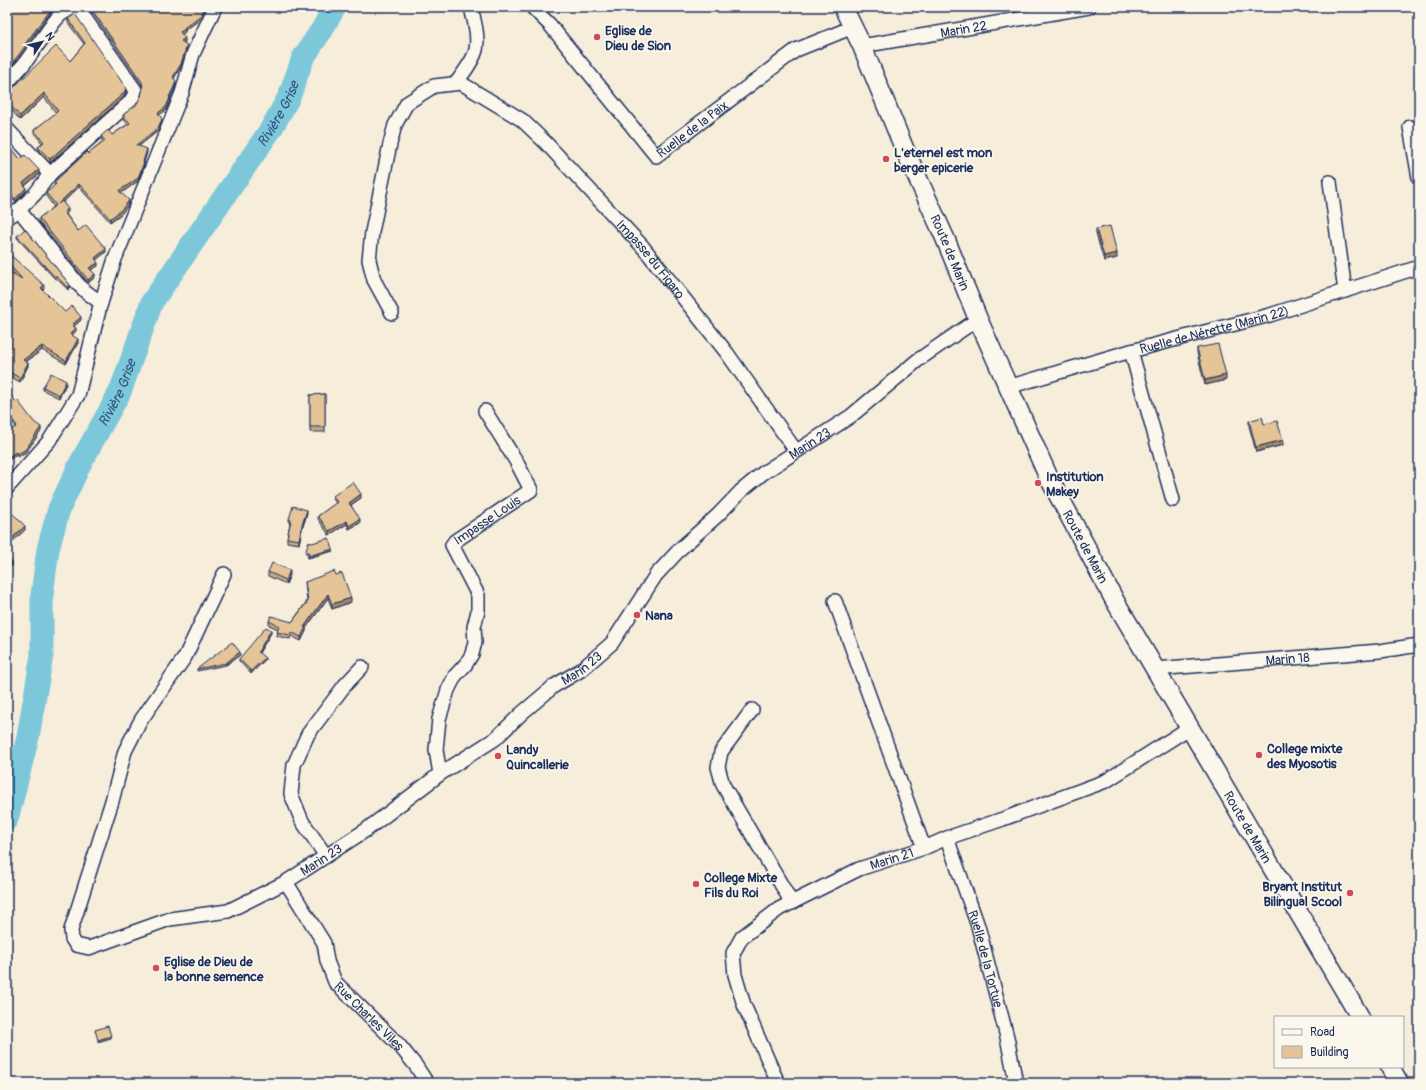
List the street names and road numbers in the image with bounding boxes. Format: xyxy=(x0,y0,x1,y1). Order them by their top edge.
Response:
street label: Marin 22 xyxy=(939,18,988,41)
street label: Ruelle de la Paix xyxy=(654,98,731,162)
street label: Route de Marin xyxy=(926,212,973,293)
street label: Impasse du Figaro xyxy=(613,217,688,302)
street label: Ruelle de Nérette (Marin 22) xyxy=(1138,302,1291,357)
street label: Marin 23 xyxy=(786,424,834,463)
street label: Impasse Louis xyxy=(451,492,524,549)
street label: Route de Marin xyxy=(1059,508,1111,586)
street label: Marin 23 xyxy=(559,649,606,689)
street label: Marin 18 xyxy=(1265,650,1311,669)
street label: Route de Marin xyxy=(1220,789,1275,866)
street label: Marin 23 xyxy=(297,841,345,880)
street label: Marin 21 xyxy=(868,845,916,874)
street label: Ruelle de la Tortue xyxy=(964,908,1006,1010)
street label: Rue Charles Viles xyxy=(330,979,407,1054)

